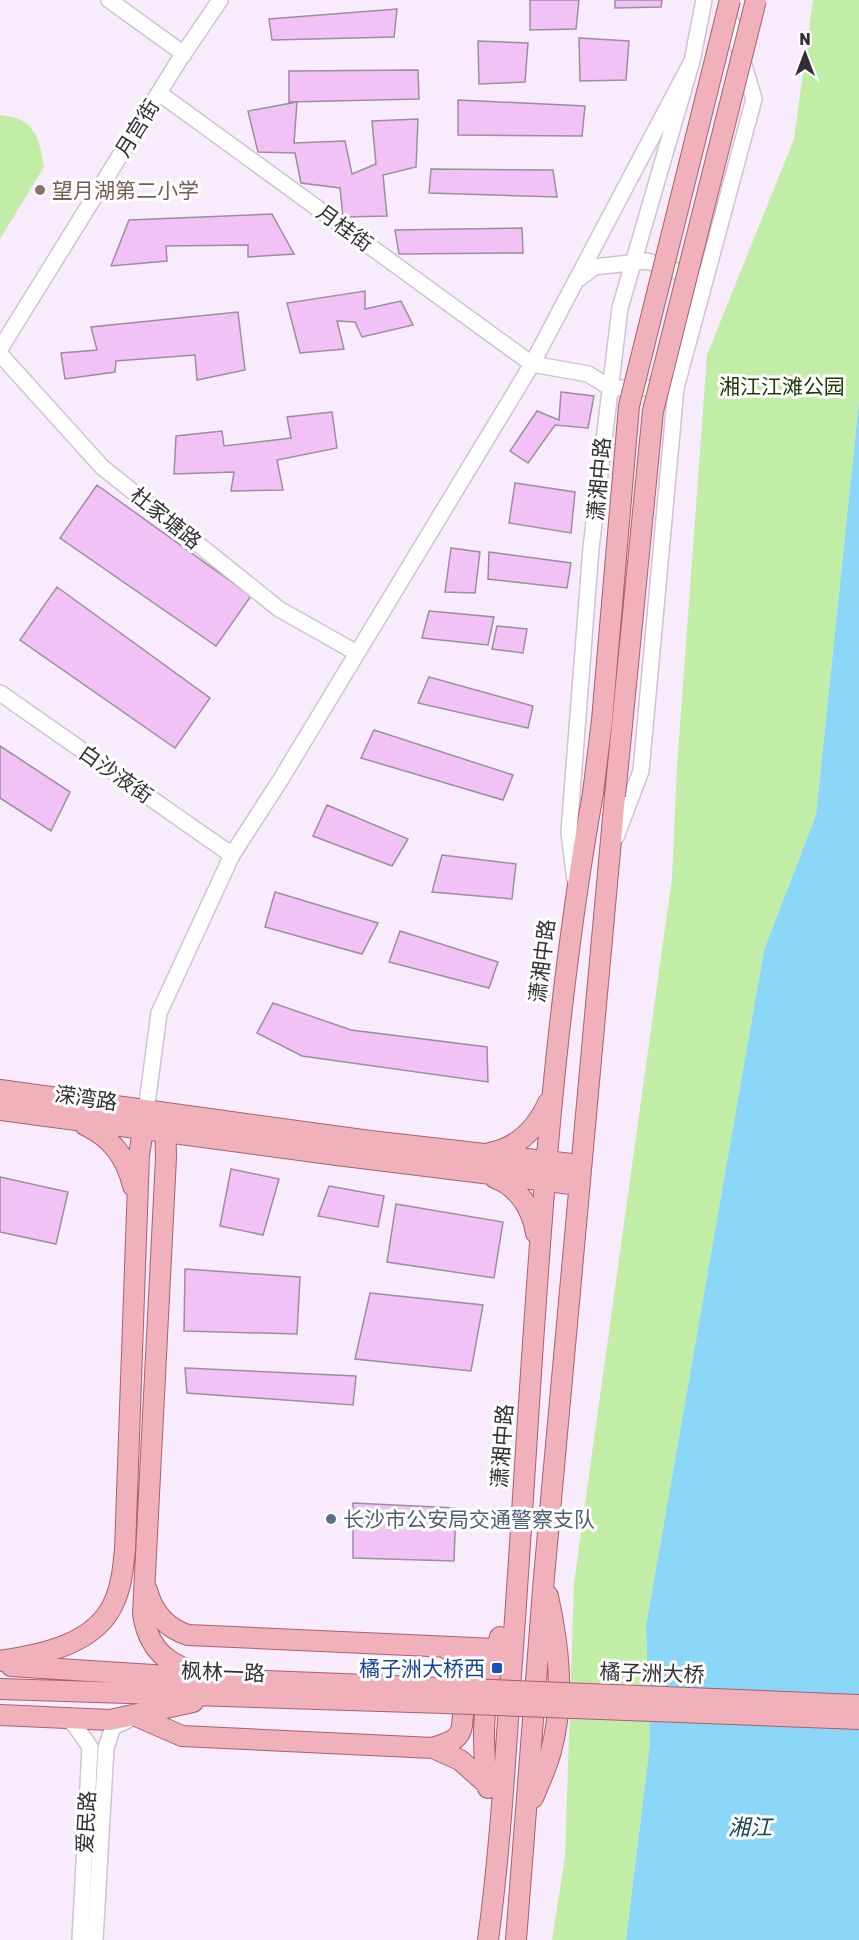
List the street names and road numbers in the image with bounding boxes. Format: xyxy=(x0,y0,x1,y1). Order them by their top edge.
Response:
street label: 月宫街 xyxy=(110,95,164,161)
street label: 月桂街 xyxy=(312,199,378,257)
street label: 潇湘中路 xyxy=(583,436,615,522)
street label: 杜家塘路 xyxy=(125,482,207,554)
street label: 白沙液街 xyxy=(74,740,158,808)
street label: 潇湘中路 xyxy=(524,918,560,1004)
street label: 溁湾路 xyxy=(53,1081,119,1115)
street label: 潇湘中路 xyxy=(487,1403,517,1489)
street label: 枫林一路 xyxy=(181,1658,265,1686)
street label: 橘子洲大桥 xyxy=(599,1659,705,1687)
street label: 爱民路 xyxy=(72,1790,100,1854)

